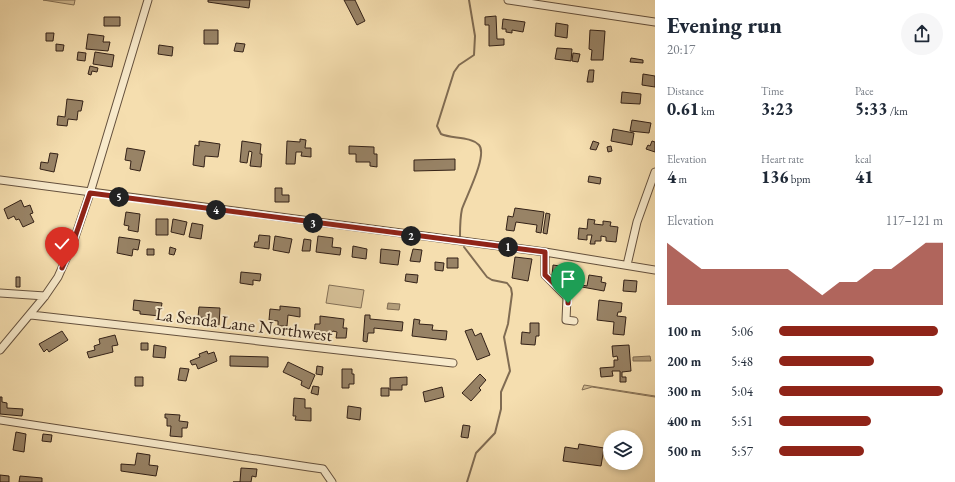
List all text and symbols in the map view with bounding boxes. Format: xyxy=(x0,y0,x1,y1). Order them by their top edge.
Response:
text: Evening run xyxy=(667,11,782,40)
button: share xyxy=(901,13,943,55)
text: 20:17 xyxy=(667,41,695,58)
text: Distance xyxy=(667,84,704,98)
text: Time xyxy=(761,84,784,98)
text: Pace xyxy=(855,84,873,98)
text: 0.61 xyxy=(667,98,699,120)
text: 3:23 xyxy=(761,98,793,120)
text: 5:33 xyxy=(855,98,887,120)
text: km xyxy=(699,104,715,118)
text: /km xyxy=(887,104,908,118)
text: Elevation xyxy=(667,152,707,166)
text: Heart rate xyxy=(761,152,804,166)
text: kcal xyxy=(855,152,872,166)
text: 4 xyxy=(667,166,676,188)
text: 136 xyxy=(761,166,789,188)
text: 41 xyxy=(855,166,873,188)
text: m xyxy=(676,172,687,186)
text: bpm xyxy=(789,172,811,186)
pin: 5 xyxy=(109,187,129,207)
text: 5 xyxy=(116,190,122,204)
pin: 4 xyxy=(206,200,226,220)
text: 4 xyxy=(213,203,219,217)
text: Elevation xyxy=(667,212,714,229)
text: 117–121 m xyxy=(886,212,943,229)
pin: 3 xyxy=(303,213,323,233)
text: 3 xyxy=(310,216,316,230)
pin: 2 xyxy=(401,226,421,246)
pin xyxy=(45,227,79,268)
text: 2 xyxy=(408,229,414,243)
icon: check xyxy=(51,233,73,255)
pin: 1 xyxy=(498,237,518,257)
text: 1 xyxy=(505,240,511,254)
pin xyxy=(551,262,585,303)
icon: arrive xyxy=(557,268,579,290)
street label: La Senda Lane Northwest xyxy=(154,302,334,346)
text: 100 m xyxy=(667,323,701,340)
text: 5:06 xyxy=(731,323,753,340)
text: 200 m xyxy=(667,353,701,370)
text: 5:48 xyxy=(731,353,753,370)
text: 300 m xyxy=(667,383,701,400)
text: 5:04 xyxy=(731,383,753,400)
text: 400 m xyxy=(667,413,701,430)
text: 5:51 xyxy=(731,413,753,430)
map controls xyxy=(603,430,643,470)
button: layers xyxy=(603,430,643,470)
text: 500 m xyxy=(667,443,701,460)
text: 5:57 xyxy=(731,443,753,460)

